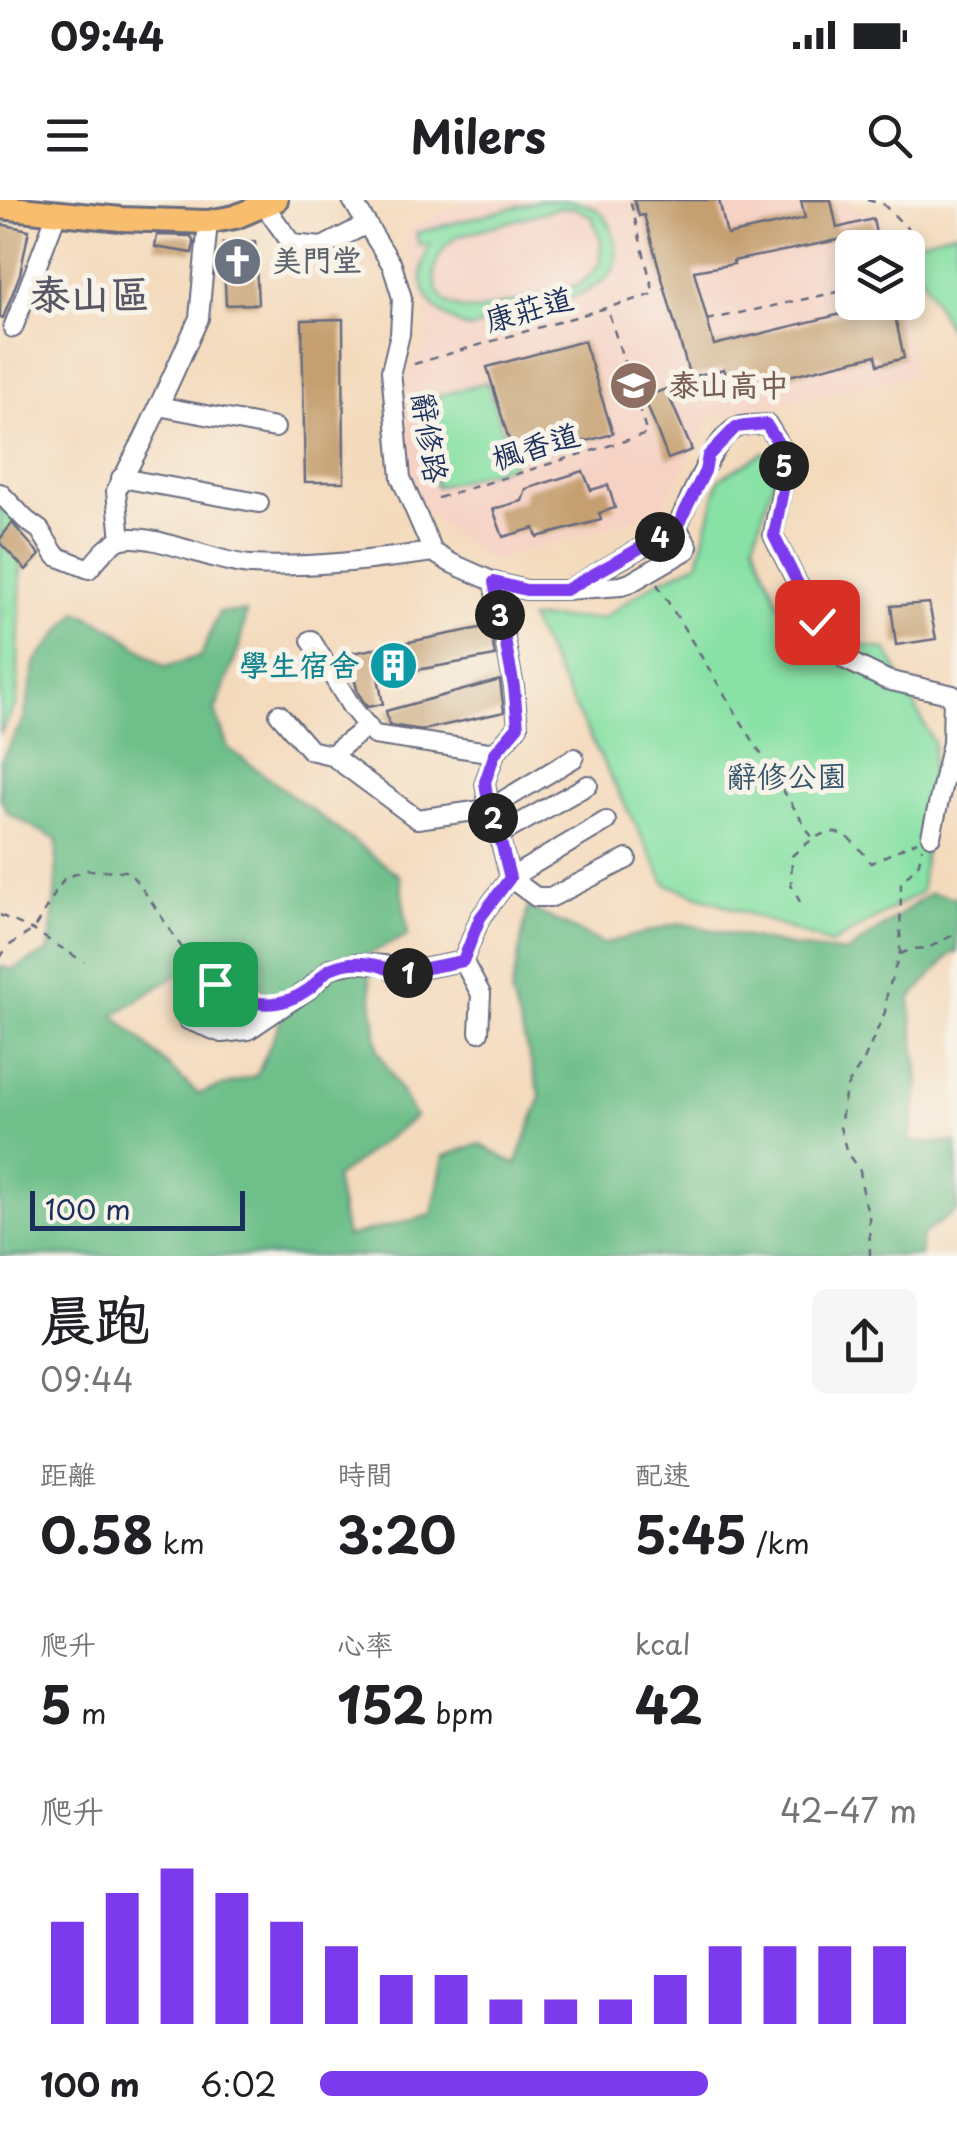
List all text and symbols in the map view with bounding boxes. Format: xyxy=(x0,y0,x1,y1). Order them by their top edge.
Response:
text: 09:44 xyxy=(50,7,164,64)
text: Milers xyxy=(411,101,546,169)
icon: menu xyxy=(40,108,95,163)
icon: search xyxy=(862,108,917,163)
map controls xyxy=(835,230,925,320)
button: layers xyxy=(835,230,925,320)
church icon: 美門堂 xyxy=(211,235,263,287)
place label: 美門堂 xyxy=(272,236,362,281)
district label: 泰山區 xyxy=(30,262,150,323)
street label: 康莊道 xyxy=(479,274,578,342)
school or university icon: 泰山高中 xyxy=(608,360,660,412)
place label: 泰山高中 xyxy=(669,361,789,406)
street label: 辭修路 xyxy=(402,390,461,486)
street label: 楓香道 xyxy=(486,410,585,479)
pin: 5 xyxy=(759,441,809,491)
text: 5 xyxy=(775,444,793,487)
pin: 4 xyxy=(635,512,685,562)
text: 4 xyxy=(650,515,670,558)
pin xyxy=(775,580,860,665)
pin: 3 xyxy=(475,590,525,640)
text: 3 xyxy=(491,593,509,636)
icon: check xyxy=(790,595,845,650)
building icon: 學生宿舍 xyxy=(368,640,420,692)
place label: 學生宿舍 xyxy=(239,641,359,686)
park label: 辭修公園 xyxy=(727,752,847,797)
pin: 2 xyxy=(468,793,518,843)
text: 2 xyxy=(483,796,503,839)
pin xyxy=(173,942,258,1027)
pin: 1 xyxy=(383,948,433,998)
text: 1 xyxy=(401,951,415,994)
icon: arrive xyxy=(188,957,243,1012)
scale bar xyxy=(30,1186,245,1230)
text: 100 m xyxy=(45,1187,131,1230)
text: 晨跑 xyxy=(40,1276,150,1359)
button: share xyxy=(812,1289,917,1394)
text: 09:44 xyxy=(40,1355,134,1403)
text: 距離 xyxy=(40,1452,96,1495)
text: 時間 xyxy=(337,1452,393,1495)
text: 配速 xyxy=(635,1452,691,1495)
text: 0.58 xyxy=(40,1495,153,1571)
text: 3:20 xyxy=(337,1495,456,1571)
text: 5:45 xyxy=(635,1495,747,1571)
text: km xyxy=(153,1521,205,1564)
text: /km xyxy=(747,1521,810,1564)
text: 爬升 xyxy=(40,1622,96,1665)
text: 心率 xyxy=(337,1622,393,1665)
text: kcal xyxy=(635,1622,691,1665)
text: 5 xyxy=(40,1665,72,1741)
text: 152 xyxy=(337,1665,427,1741)
text: 42 xyxy=(635,1665,703,1741)
text: m xyxy=(72,1691,107,1734)
text: bpm xyxy=(427,1691,494,1734)
text: 爬升 xyxy=(40,1786,104,1834)
text: 42–47 m xyxy=(780,1786,917,1834)
text: 100 m xyxy=(40,2060,140,2108)
text: 6:02 xyxy=(200,2060,277,2108)

